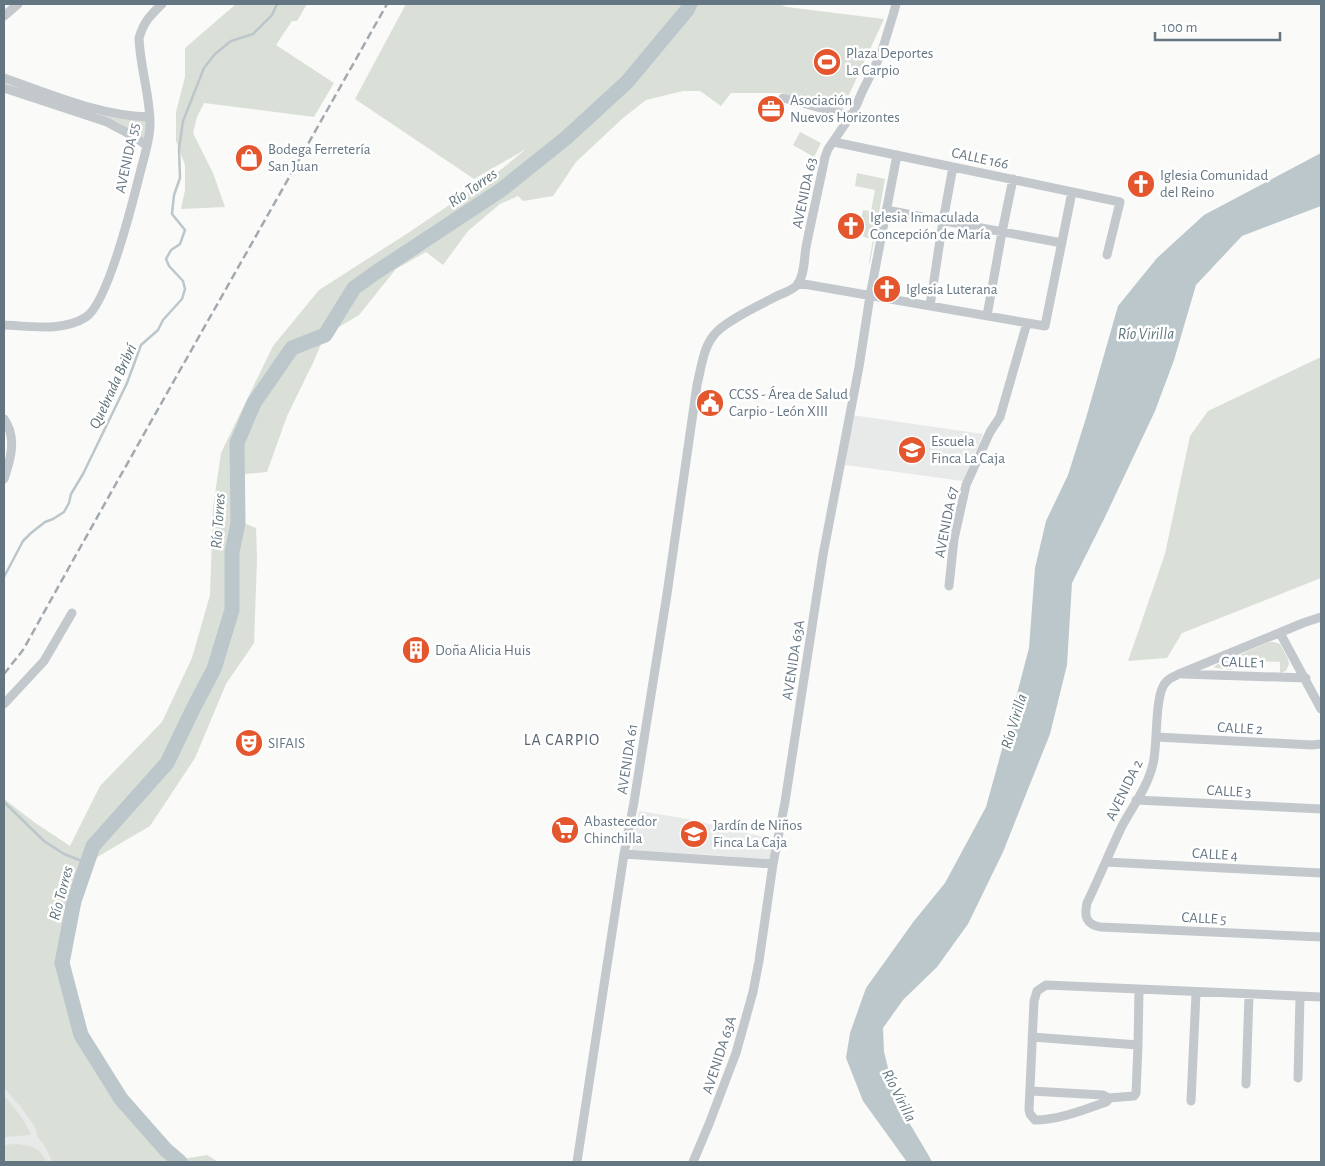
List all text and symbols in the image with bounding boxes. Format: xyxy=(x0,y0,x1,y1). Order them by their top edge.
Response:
scale bar xyxy=(1155,10,1280,42)
text: 100 m xyxy=(1162,20,1197,35)
place label: Plaza Deportes La Carpio xyxy=(846,46,933,78)
sports icon: Plaza Deportes La Carpio xyxy=(812,47,842,77)
place label: Asociación Nuevos Horizontes xyxy=(790,93,900,125)
office icon: Asociación Nuevos Horizontes xyxy=(756,94,786,124)
street label: AVENIDA 55 xyxy=(113,122,142,195)
place label: Bodega Ferretería San Juan xyxy=(268,142,371,174)
shop icon: Bodega Ferretería San Juan xyxy=(234,143,264,173)
street label: CALLE 166 xyxy=(950,145,1010,172)
street label: AVENIDA 63 xyxy=(790,156,819,230)
water label: Río Torres xyxy=(445,165,500,210)
place label: Iglesia Comunidad del Reino xyxy=(1160,168,1268,200)
church icon: Iglesia Comunidad del Reino xyxy=(1126,169,1156,199)
place label: Iglesia Inmaculada Concepción de María xyxy=(870,210,991,242)
church icon: Iglesia Inmaculada Concepción de María xyxy=(836,211,866,241)
church icon: Iglesia Luterana xyxy=(872,274,902,304)
place label: Iglesia Luterana xyxy=(906,282,998,297)
water label: Río Virilla xyxy=(1118,326,1174,342)
water label: Quebrada Bribrí xyxy=(86,340,141,432)
place label: CCSS - Área de Salud Carpio - León XIII xyxy=(729,385,848,419)
public building icon: CCSS - Área de Salud Carpio - León XIII xyxy=(695,388,725,418)
place label: Escuela Finca La Caja xyxy=(931,434,1005,466)
school or university icon: Escuela Finca La Caja xyxy=(897,435,927,465)
street label: AVENIDA 67 xyxy=(932,485,961,559)
water label: Río Torres xyxy=(208,493,228,549)
street label: AVENIDA 63A xyxy=(780,619,807,701)
building icon: Doña Alicia Huis xyxy=(401,635,431,665)
place label: Doña Alicia Huis xyxy=(435,643,531,658)
street label: CALLE 1 xyxy=(1221,654,1265,671)
water label: Río Virilla xyxy=(998,692,1030,751)
street label: CALLE 2 xyxy=(1217,720,1263,737)
street label: AVENIDA 61 xyxy=(615,723,640,795)
theatre icon: SIFAIS xyxy=(234,728,264,758)
district label: LA CARPIO xyxy=(524,732,600,748)
place label: SIFAIS xyxy=(268,736,305,751)
street label: AVENIDA 2 xyxy=(1103,757,1146,823)
street label: CALLE 3 xyxy=(1206,783,1252,800)
place label: Abastecedor Chinchilla xyxy=(584,814,657,846)
supermarket icon: Abastecedor Chinchilla xyxy=(550,815,580,845)
place label: Jardín de Niños Finca La Caja xyxy=(713,818,802,850)
school or university icon: Jardín de Niños Finca La Caja xyxy=(679,819,709,849)
street label: CALLE 4 xyxy=(1192,846,1238,863)
water label: Río Torres xyxy=(46,864,76,922)
street label: CALLE 5 xyxy=(1181,910,1227,927)
street label: AVENIDA 63A xyxy=(700,1014,739,1096)
water label: Río Virilla xyxy=(879,1067,919,1124)

